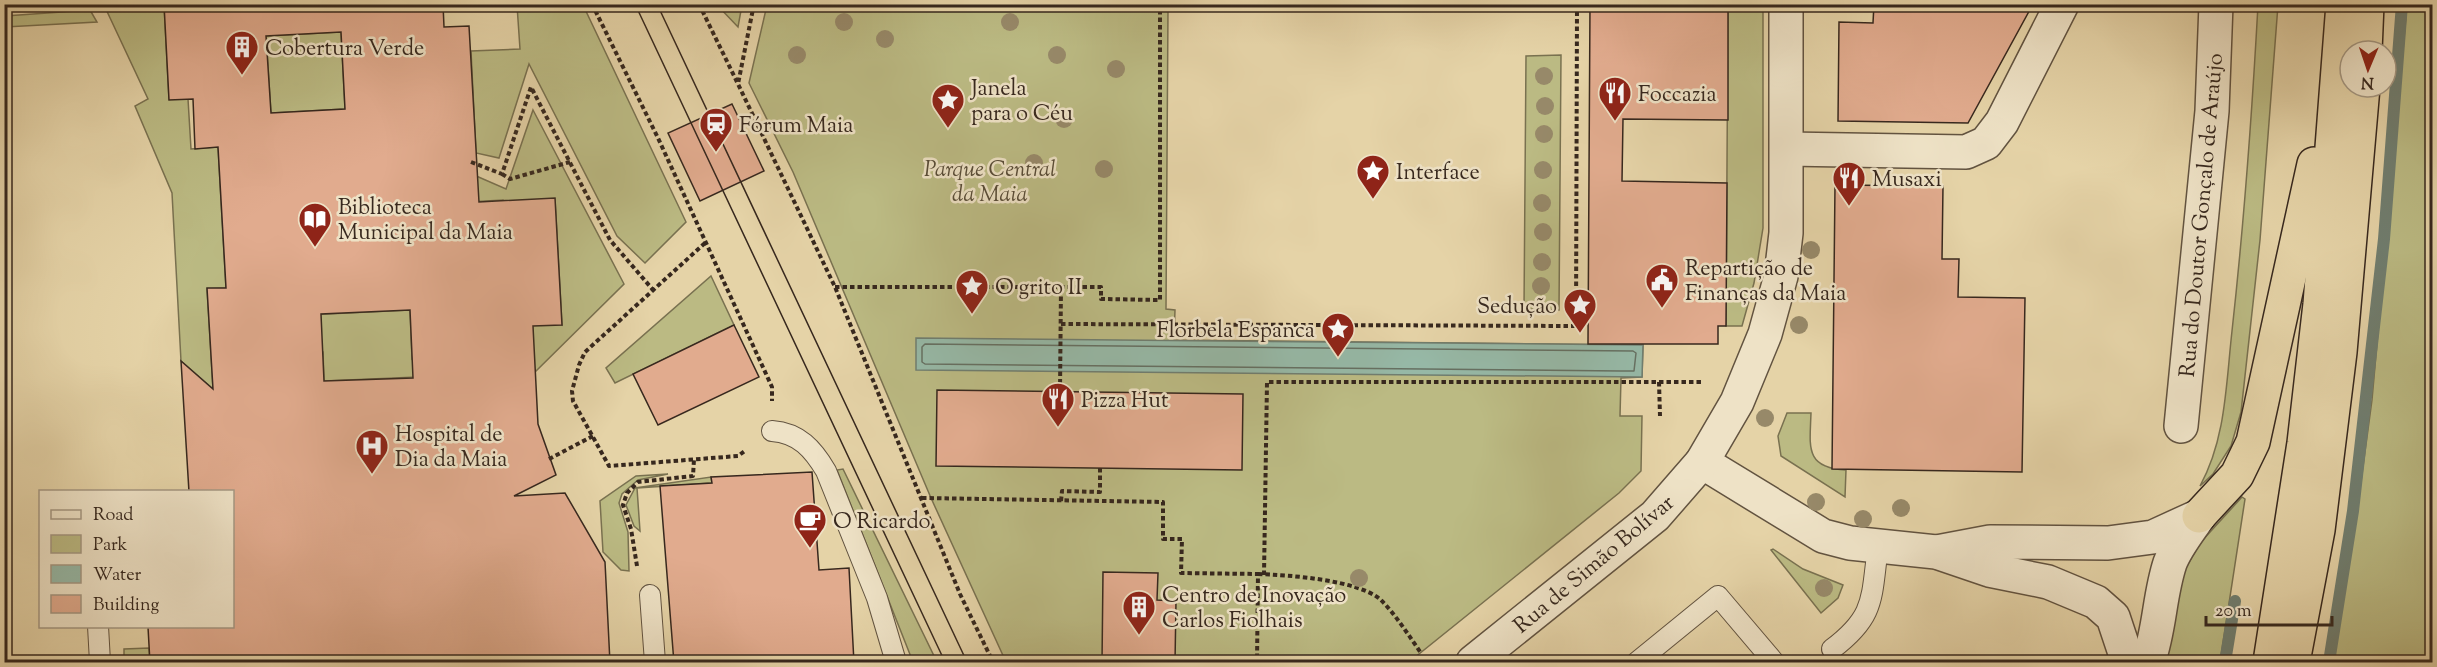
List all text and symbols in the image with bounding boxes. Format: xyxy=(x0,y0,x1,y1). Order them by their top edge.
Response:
building icon: Cobertura Verde xyxy=(224,29,260,76)
place label: Cobertura Verde xyxy=(265,34,424,66)
north arrow xyxy=(2338,39,2398,99)
street label: Rua do Doutor Gonçalo de Araújo xyxy=(2173,52,2233,379)
text: N xyxy=(2361,70,2374,93)
place label: Janela para o Céu xyxy=(970,74,1073,131)
restaurant icon: Foccazia xyxy=(1597,75,1633,122)
place label: Foccazia xyxy=(1638,80,1717,112)
place icon: Janela para o Céu xyxy=(930,82,966,129)
station icon: Fórum Maia xyxy=(698,106,734,153)
place label: Fórum Maia xyxy=(739,111,853,143)
place icon: Interface xyxy=(1355,153,1391,200)
park label: Parque Central da Maia xyxy=(924,155,1056,212)
place label: Interface xyxy=(1396,158,1480,190)
restaurant icon: Musaxi xyxy=(1831,160,1867,207)
place label: Musaxi xyxy=(1872,165,1942,197)
place label: Biblioteca Municipal da Maia xyxy=(338,193,513,250)
library icon: Biblioteca Municipal da Maia xyxy=(297,201,333,248)
place label: Repartição de Finanças da Maia xyxy=(1685,254,1846,311)
public building icon: Repartição de Finanças da Maia xyxy=(1644,262,1680,309)
place icon: O grito II xyxy=(954,268,990,315)
place label: O grito II xyxy=(995,273,1082,305)
place icon: Sedução xyxy=(1562,287,1598,334)
place label: Sedução xyxy=(1477,292,1557,324)
place icon: Florbela Espanca xyxy=(1320,311,1356,358)
place label: Florbela Espanca xyxy=(1157,316,1315,348)
restaurant icon: Pizza Hut xyxy=(1040,381,1076,428)
place label: Pizza Hut xyxy=(1081,386,1169,418)
place label: Hospital de Dia da Maia xyxy=(395,420,508,477)
hospital icon: Hospital de Dia da Maia xyxy=(354,428,390,475)
street label: Rua de Simão Bolívar xyxy=(1507,488,1682,642)
legend xyxy=(39,490,234,628)
cafe icon: O Ricardo xyxy=(792,502,828,549)
text: Road xyxy=(93,503,133,529)
place label: O Ricardo xyxy=(833,507,931,539)
text: Park xyxy=(93,533,128,559)
text: Water xyxy=(93,563,142,589)
place label: Centro de Inovação Carlos Fiolhais xyxy=(1162,581,1346,638)
building icon: Centro de Inovação Carlos Fiolhais xyxy=(1121,589,1157,636)
scale bar xyxy=(2206,589,2332,627)
text: Building xyxy=(93,593,159,619)
text: 20 m xyxy=(2215,599,2252,625)

